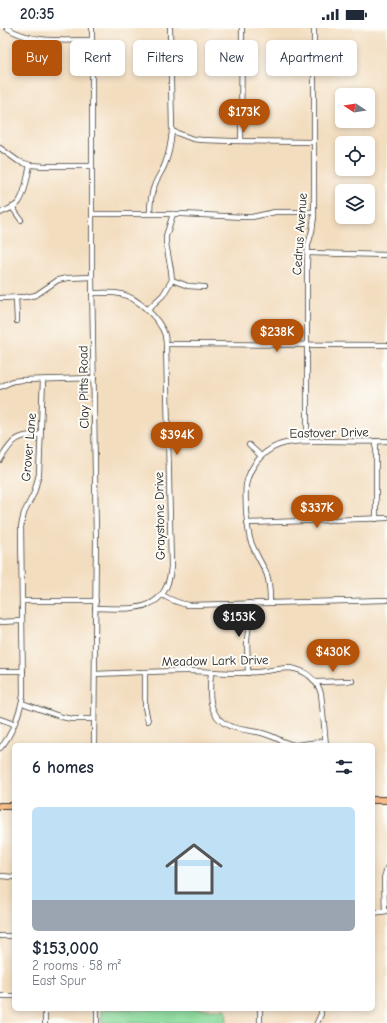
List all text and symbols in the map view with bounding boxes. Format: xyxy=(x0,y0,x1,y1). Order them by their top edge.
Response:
text: 20:35 xyxy=(20,5,55,23)
chip: Buy xyxy=(12,40,62,76)
chip: Rent xyxy=(70,40,125,76)
chip: Filters xyxy=(133,40,197,76)
chip: New xyxy=(205,40,258,76)
chip: Apartment xyxy=(266,40,357,76)
north arrow xyxy=(335,88,375,128)
map controls xyxy=(335,88,375,224)
pin: $173K xyxy=(216,99,272,133)
text: $173K xyxy=(228,104,260,119)
button: locate xyxy=(335,136,375,176)
button: layers xyxy=(335,184,375,224)
street label: Cedrus Avenue xyxy=(289,192,310,276)
pin: $238K xyxy=(249,319,305,353)
text: $238K xyxy=(260,324,294,339)
street label: Clay Pitts Road xyxy=(75,345,92,429)
street label: Grover Lane xyxy=(18,412,39,482)
pin: $394K xyxy=(149,422,205,456)
street label: Eastover Drive xyxy=(289,424,369,441)
text: $394K xyxy=(160,427,194,442)
street label: Graystone Drive xyxy=(151,471,168,560)
pin: $337K xyxy=(289,495,345,529)
text: $337K xyxy=(300,500,334,515)
pin: $153K xyxy=(211,604,267,638)
text: $153K xyxy=(222,609,256,624)
pin: $430K xyxy=(305,639,361,673)
text: $430K xyxy=(315,644,351,659)
street label: Meadow Lark Drive xyxy=(162,652,269,669)
icon: filters xyxy=(333,756,355,778)
text: 6 homes xyxy=(32,758,94,777)
icon: home xyxy=(158,833,230,905)
text: $153,000 xyxy=(32,939,99,958)
text: 2 rooms · 58 m² xyxy=(32,958,121,973)
text: East Spur xyxy=(32,973,86,988)

